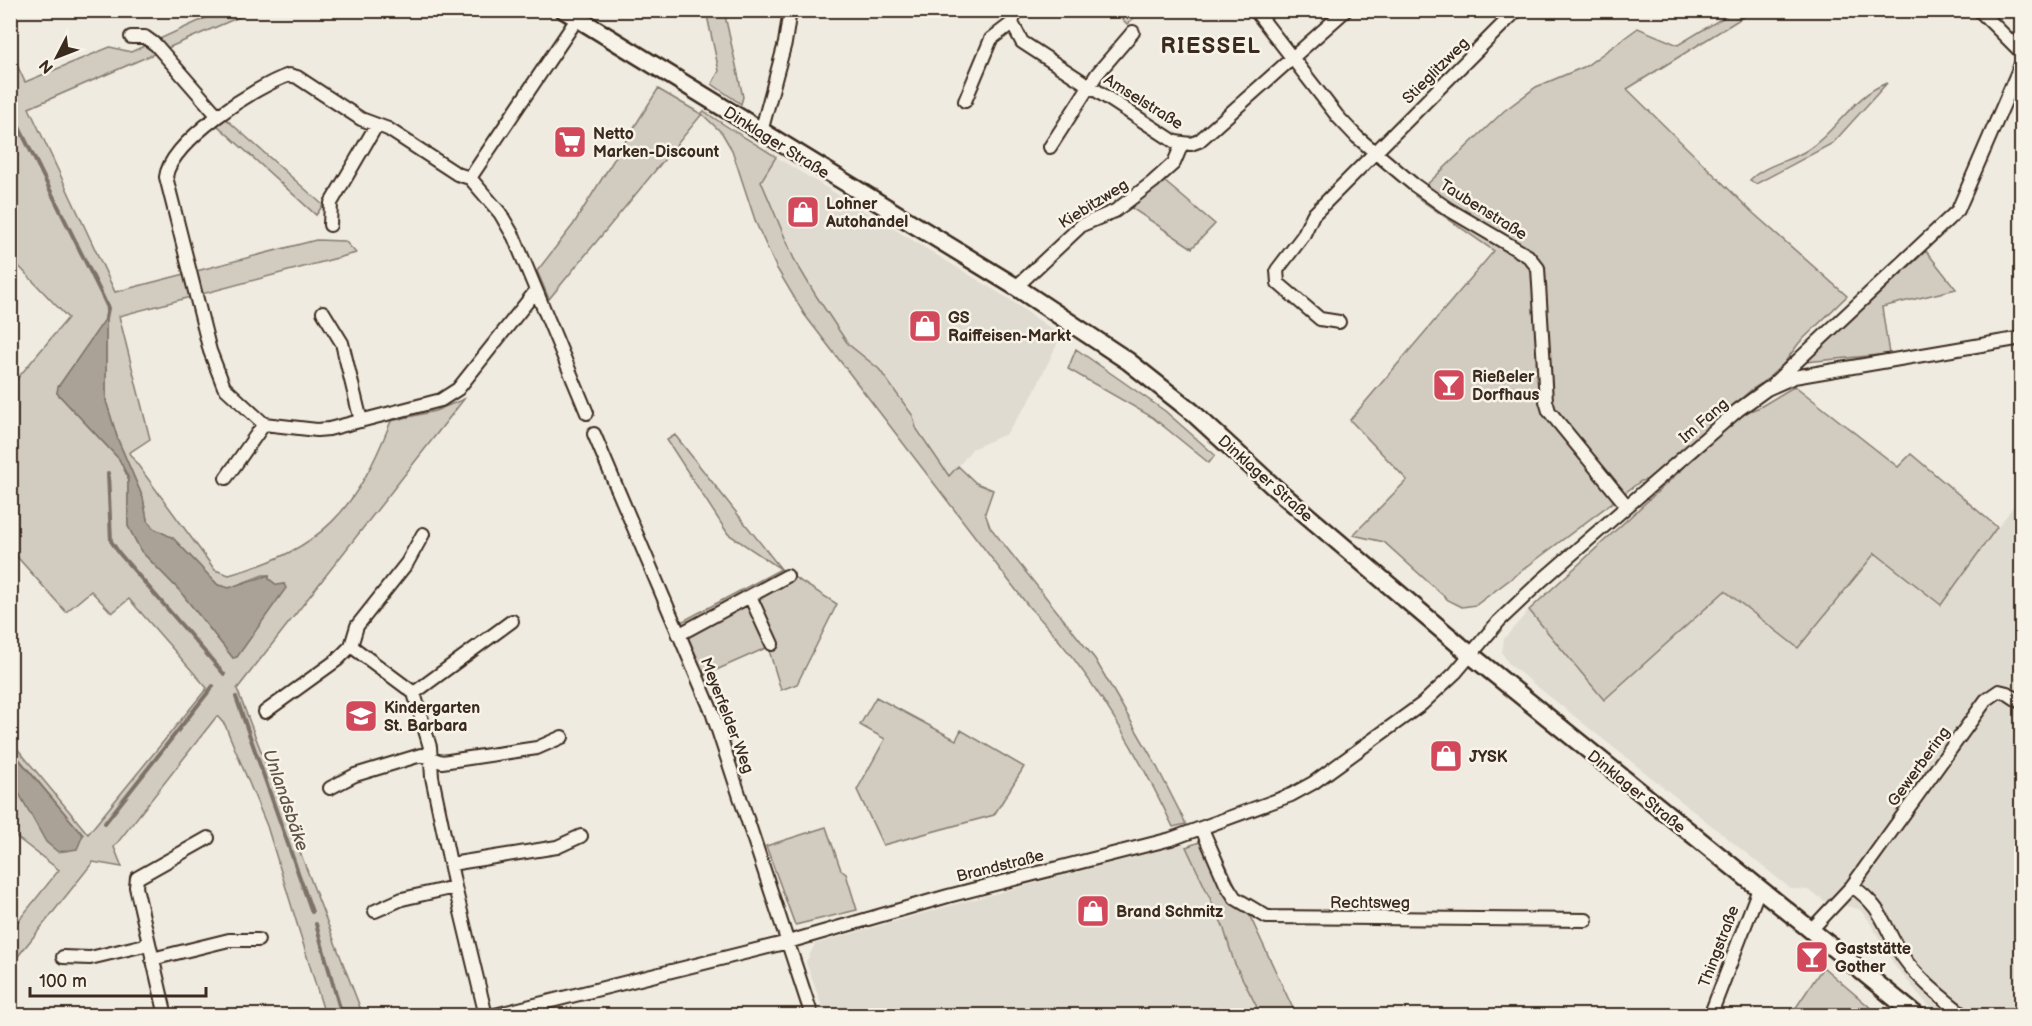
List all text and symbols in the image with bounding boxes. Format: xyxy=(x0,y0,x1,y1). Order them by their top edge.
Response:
north arrow xyxy=(27,27,87,87)
district label: RIESSEL xyxy=(1160,33,1262,60)
street label: Stieglitzweg xyxy=(1399,34,1473,108)
text: N xyxy=(36,55,58,77)
street label: Amselstraße xyxy=(1100,70,1187,134)
street label: Dinklager Straße xyxy=(720,103,833,184)
supermarket icon: Netto Marken-Discount xyxy=(552,124,588,160)
place label: Netto Marken-Discount xyxy=(593,125,720,162)
street label: Kiebitzweg xyxy=(1056,175,1132,233)
street label: Taubenstraße xyxy=(1436,176,1531,245)
shop icon: Lohner Autohandel xyxy=(785,194,821,230)
place label: Lohner Autohandel xyxy=(825,195,908,232)
shop icon: GS Raiffeisen-Markt xyxy=(907,308,943,344)
place label: GS Raiffeisen-Markt xyxy=(948,309,1072,346)
bar icon: Rießeler Dorfhaus xyxy=(1431,367,1467,403)
place label: Rießeler Dorfhaus xyxy=(1472,368,1540,405)
street label: Im Fang xyxy=(1676,395,1732,448)
street label: Dinklager Straße xyxy=(1214,432,1317,527)
street label: Meyerfelder Weg xyxy=(696,655,757,776)
school or university icon: Kindergarten St. Barbara xyxy=(343,698,379,734)
place label: Kindergarten St. Barbara xyxy=(384,699,480,736)
street label: Gewerbering xyxy=(1884,723,1954,810)
shop icon: JYSK xyxy=(1428,738,1464,774)
water label: Unlandsbäke xyxy=(258,747,313,854)
street label: Dinklager Straße xyxy=(1583,747,1689,838)
place label: JYSK xyxy=(1469,748,1508,767)
street label: Brandstraße xyxy=(955,846,1047,886)
shop icon: Brand Schmitz xyxy=(1075,893,1111,929)
street label: Rechtsweg xyxy=(1330,894,1410,913)
place label: Brand Schmitz xyxy=(1116,903,1223,922)
street label: Thingstraße xyxy=(1695,903,1744,990)
bar icon: Gaststätte Gother xyxy=(1794,939,1830,975)
place label: Gaststätte Gother xyxy=(1835,940,1911,977)
scale bar xyxy=(30,960,206,998)
text: 100 m xyxy=(39,971,87,992)

